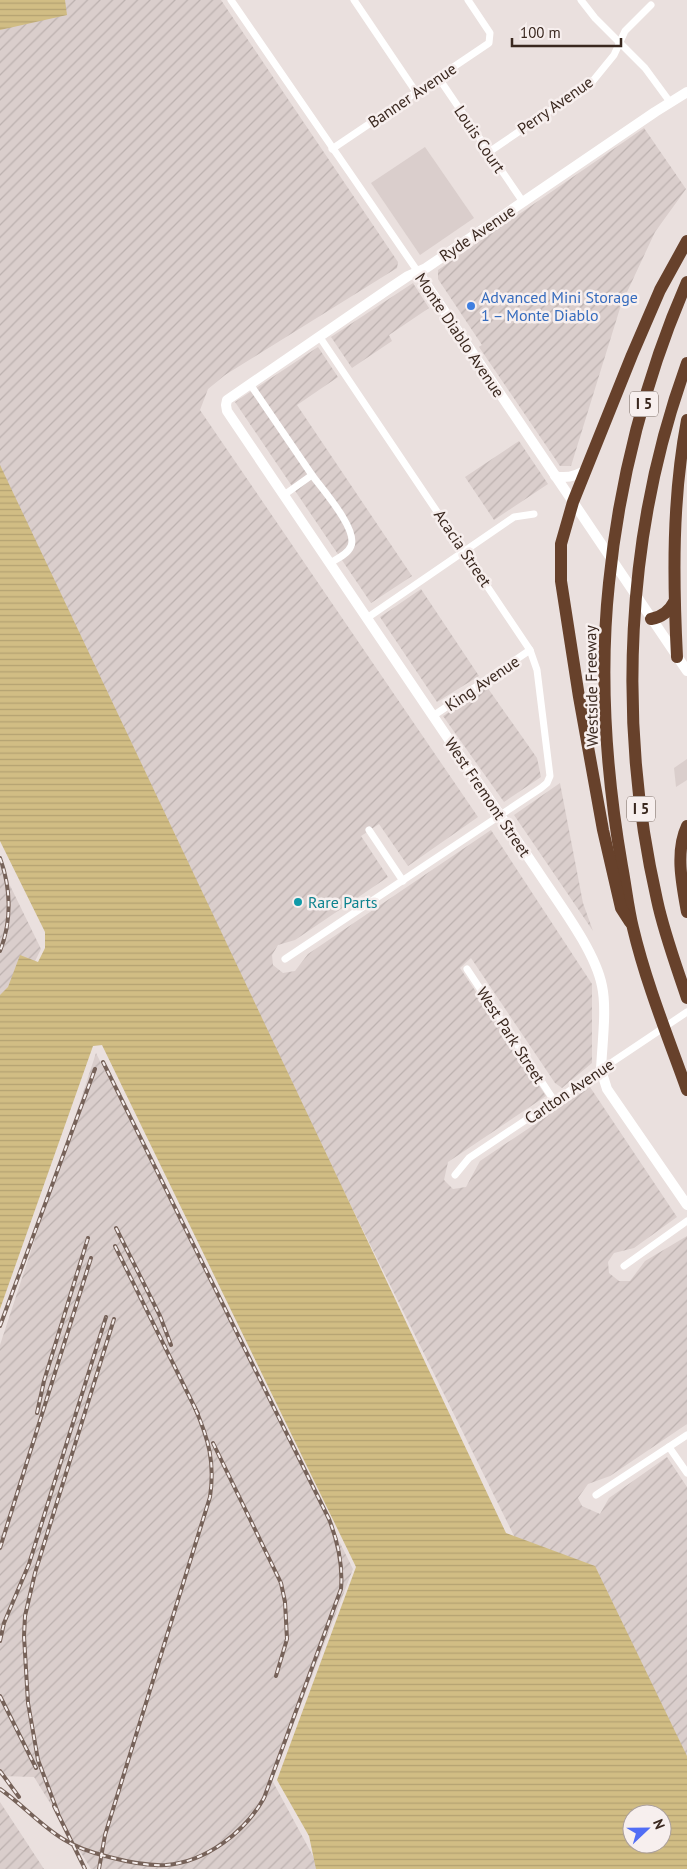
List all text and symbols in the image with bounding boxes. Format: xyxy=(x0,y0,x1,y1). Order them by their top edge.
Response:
scale bar xyxy=(512,15,621,47)
text: 100 m xyxy=(520,23,561,42)
street label: Banner Avenue xyxy=(364,58,460,132)
street label: Perry Avenue xyxy=(513,72,597,138)
street label: Louis Court xyxy=(450,102,510,177)
street label: Ryde Avenue xyxy=(435,200,519,266)
street label: Monte Diablo Avenue xyxy=(411,269,509,401)
place label: Advanced Mini Storage 1 – Monte Diablo xyxy=(481,287,638,325)
marker: Advanced Mini Storage 1 – Monte Diablo xyxy=(465,300,477,312)
road number: I 5 xyxy=(630,392,658,416)
street label: Acacia Street xyxy=(430,506,496,591)
street label: Westside Freeway xyxy=(580,624,602,747)
street label: King Avenue xyxy=(441,651,523,715)
street label: West Fremont Street xyxy=(441,733,536,861)
road number: I 5 xyxy=(627,796,655,822)
place label: Rare Parts xyxy=(308,892,378,912)
marker: Rare Parts xyxy=(292,896,304,908)
street label: West Park Street xyxy=(472,983,550,1088)
street label: Carlton Avenue xyxy=(521,1054,617,1128)
north arrow xyxy=(622,1804,672,1854)
text: N xyxy=(649,1816,669,1832)

